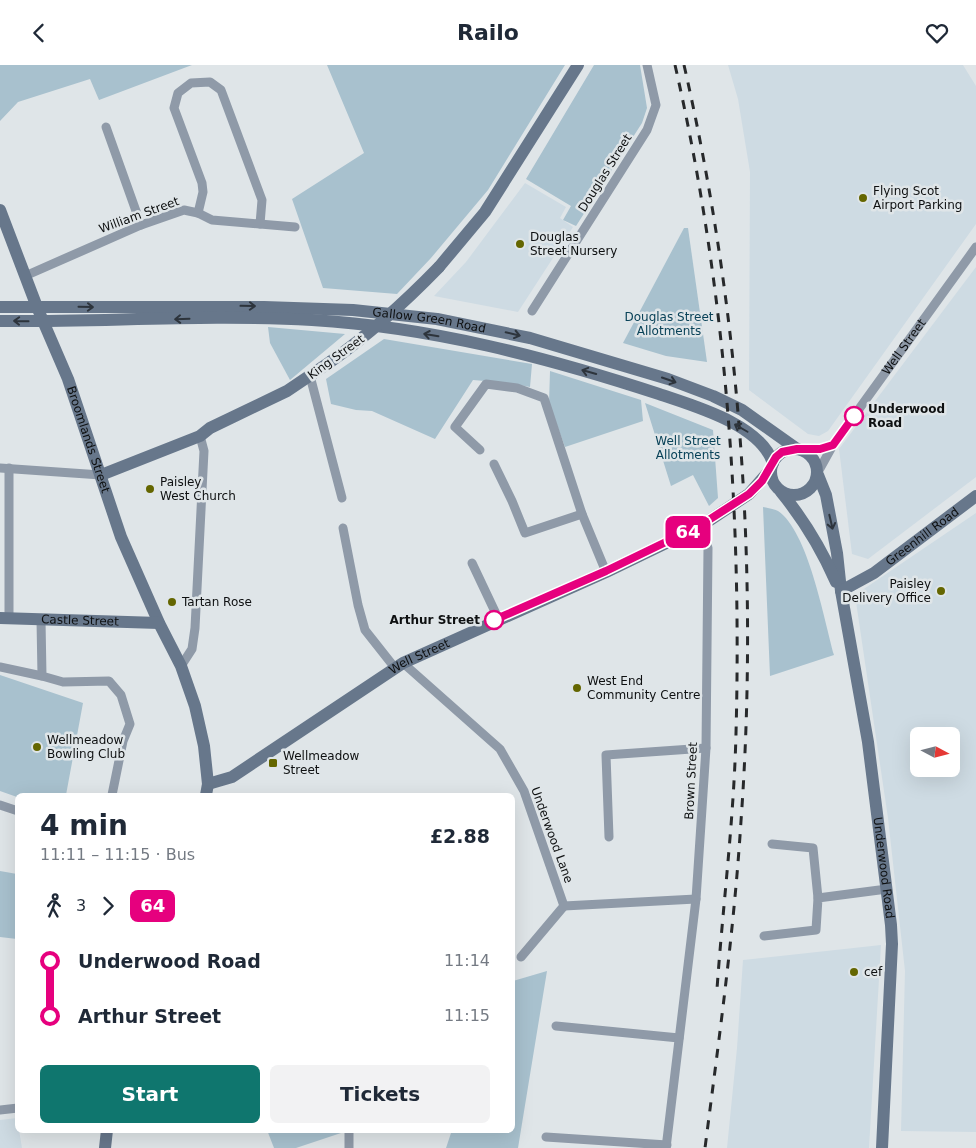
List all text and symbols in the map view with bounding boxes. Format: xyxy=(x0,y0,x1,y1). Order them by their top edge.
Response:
icon: back xyxy=(25,19,53,47)
icon: heart xyxy=(923,19,951,47)
text: Railo xyxy=(457,20,519,45)
street label: Douglas Street xyxy=(575,131,635,214)
place label: Flying Scot Airport Parking xyxy=(873,184,962,212)
marker: Flying Scot Airport Parking xyxy=(857,192,869,204)
street label: William Street xyxy=(97,194,181,236)
place label: Douglas Street Nursery xyxy=(530,230,617,258)
marker: Douglas Street Nursery xyxy=(514,238,526,250)
one-way arrow xyxy=(77,302,93,312)
one-way arrow xyxy=(240,302,256,311)
street label: Gallow Green Road xyxy=(372,305,487,336)
park label: Douglas Street Allotments xyxy=(624,310,714,338)
one-way arrow xyxy=(174,314,190,324)
one-way arrow xyxy=(14,316,30,326)
street label: Well Street xyxy=(879,316,929,378)
one-way arrow xyxy=(423,329,439,339)
one-way arrow xyxy=(505,330,521,339)
street label: King Street xyxy=(305,332,367,382)
one-way arrow xyxy=(581,366,597,376)
one-way arrow xyxy=(661,376,677,385)
street label: Broomlands Street xyxy=(64,384,113,495)
place label: Underwood Road xyxy=(868,402,945,430)
marker: Underwood Road xyxy=(844,406,864,426)
one-way arrow xyxy=(734,423,748,433)
park label: Well Street Allotments xyxy=(655,434,721,462)
place label: Paisley West Church xyxy=(160,475,236,503)
marker: Paisley West Church xyxy=(144,483,156,495)
street label: Greenhill Road xyxy=(883,505,962,569)
one-way arrow xyxy=(827,513,837,529)
line badge: 64 xyxy=(666,516,710,548)
text: 64 xyxy=(675,521,701,542)
place label: Paisley Delivery Office xyxy=(842,577,931,605)
marker: Paisley Delivery Office xyxy=(935,585,947,597)
place label: Tartan Rose xyxy=(181,595,252,609)
marker: Tartan Rose xyxy=(166,596,178,608)
marker: Arthur Street xyxy=(484,610,504,630)
street label: Castle Street xyxy=(41,612,119,629)
place label: Arthur Street xyxy=(390,613,480,627)
street label: Well Street xyxy=(386,636,452,677)
place label: West End Community Centre xyxy=(587,674,700,702)
marker: West End Community Centre xyxy=(571,682,583,694)
north arrow xyxy=(910,727,960,777)
map controls xyxy=(910,727,960,777)
place label: Wellmeadow Bowling Club xyxy=(47,733,125,761)
marker: Wellmeadow Bowling Club xyxy=(31,741,43,753)
street label: Brown Street xyxy=(682,741,700,820)
place label: Wellmeadow Street xyxy=(283,749,360,777)
marker: Wellmeadow Street xyxy=(267,757,279,769)
street label: Underwood Lane xyxy=(528,785,576,885)
text: 4 min xyxy=(40,809,128,842)
street label: Underwood Road xyxy=(870,816,897,920)
text: £2.88 xyxy=(430,825,490,847)
text: 11:11 – 11:15 · Bus xyxy=(40,845,195,864)
icon: walk xyxy=(40,892,68,920)
icon: forward xyxy=(94,892,122,920)
text: 64 xyxy=(140,895,165,916)
text: 3 xyxy=(76,896,86,915)
text: Underwood Road xyxy=(78,950,261,972)
text: 11:14 xyxy=(444,951,490,970)
place label: cef xyxy=(864,965,883,979)
marker: cef xyxy=(848,966,860,978)
text: Arthur Street xyxy=(78,1005,221,1027)
text: 11:15 xyxy=(444,1006,490,1025)
button: Start xyxy=(40,1065,260,1123)
button: Tickets xyxy=(270,1065,490,1123)

